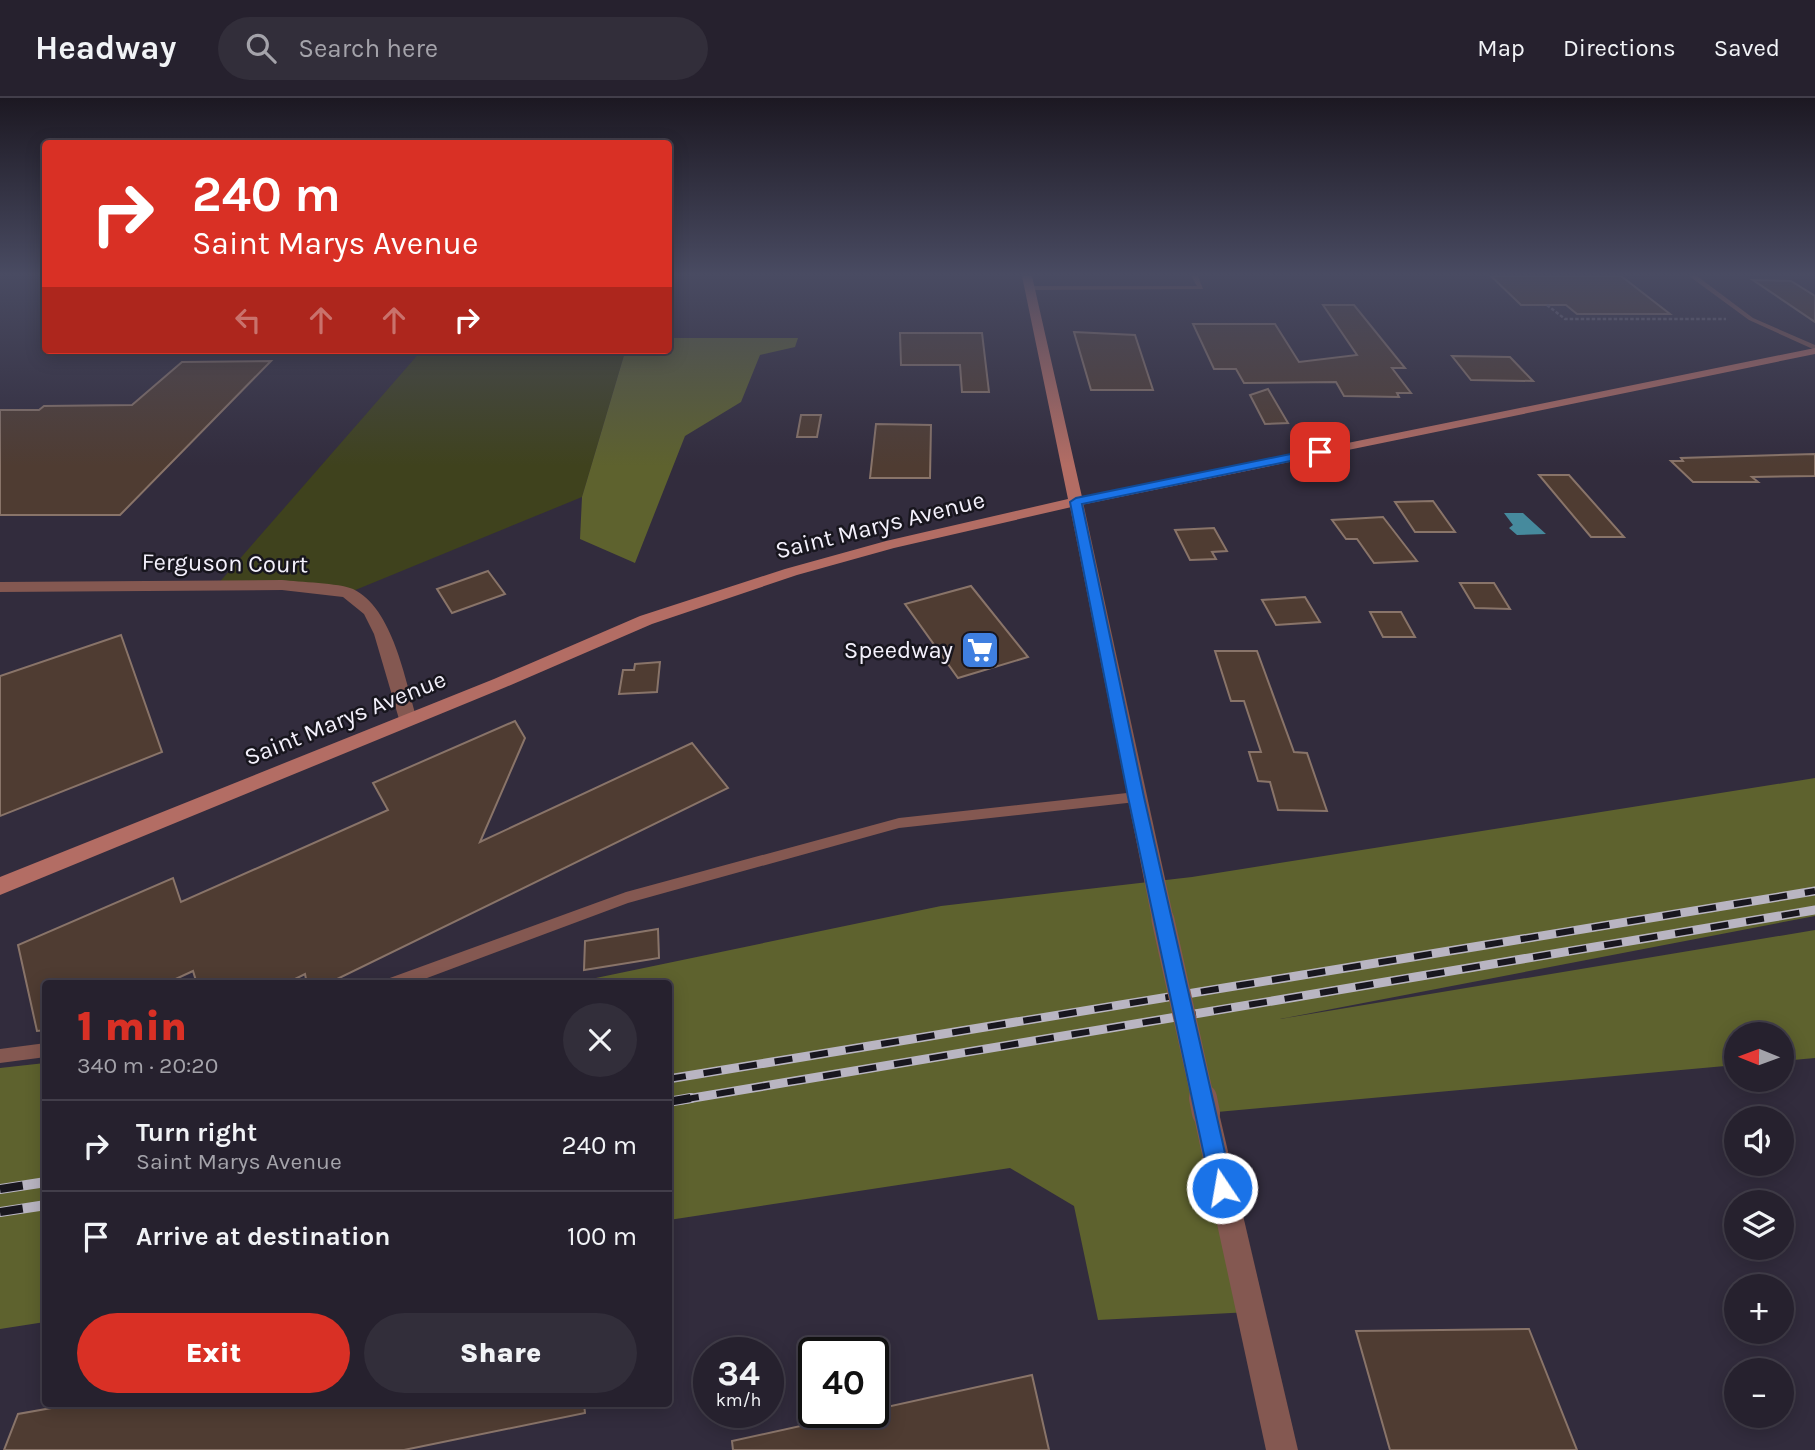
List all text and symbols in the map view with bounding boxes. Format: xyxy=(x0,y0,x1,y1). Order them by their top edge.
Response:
search box xyxy=(218,17,708,80)
text: Headway xyxy=(35,29,176,67)
icon: search xyxy=(242,29,280,67)
text: Search here xyxy=(298,33,438,64)
text: Map xyxy=(1477,34,1525,62)
text: Directions xyxy=(1563,34,1676,62)
text: Saved xyxy=(1714,34,1780,62)
text: 240 m xyxy=(192,166,341,223)
icon: right xyxy=(77,168,168,259)
text: Saint Marys Avenue xyxy=(192,225,478,262)
icon: left xyxy=(229,301,267,339)
icon: ahead xyxy=(302,301,340,339)
icon: ahead xyxy=(375,301,413,339)
icon: right xyxy=(448,301,486,339)
pin xyxy=(1290,422,1350,482)
icon: arrive xyxy=(1301,433,1339,471)
street label: Saint Marys Avenue xyxy=(772,485,988,565)
street label: Ferguson Court xyxy=(141,548,309,578)
supermarket icon: Speedway xyxy=(959,629,1001,671)
place label: Speedway xyxy=(844,636,953,664)
street label: Saint Marys Avenue xyxy=(240,665,450,771)
text: 1 min xyxy=(77,1001,187,1051)
button: close xyxy=(563,1003,637,1077)
north arrow xyxy=(1724,1022,1794,1092)
map controls xyxy=(1724,1022,1794,1428)
text: 340 m · 20:20 xyxy=(77,1052,218,1079)
button: sound xyxy=(1724,1106,1794,1176)
text: Turn right xyxy=(136,1117,257,1148)
icon: right xyxy=(77,1127,115,1165)
text: 240 m xyxy=(561,1130,637,1161)
text: Saint Marys Avenue xyxy=(136,1148,342,1175)
position arrow xyxy=(1185,1151,1259,1225)
button: layers xyxy=(1724,1190,1794,1260)
icon: arrive xyxy=(77,1218,115,1256)
text: Arrive at destination xyxy=(136,1221,390,1252)
text: 100 m xyxy=(567,1221,637,1252)
button: + xyxy=(1724,1274,1794,1344)
button: Exit xyxy=(77,1313,350,1393)
button: Share xyxy=(364,1313,637,1393)
speed limit sign: 40 xyxy=(798,1337,889,1428)
text: 34 xyxy=(717,1353,760,1394)
button: − xyxy=(1724,1358,1794,1428)
text: km/h xyxy=(716,1389,761,1411)

